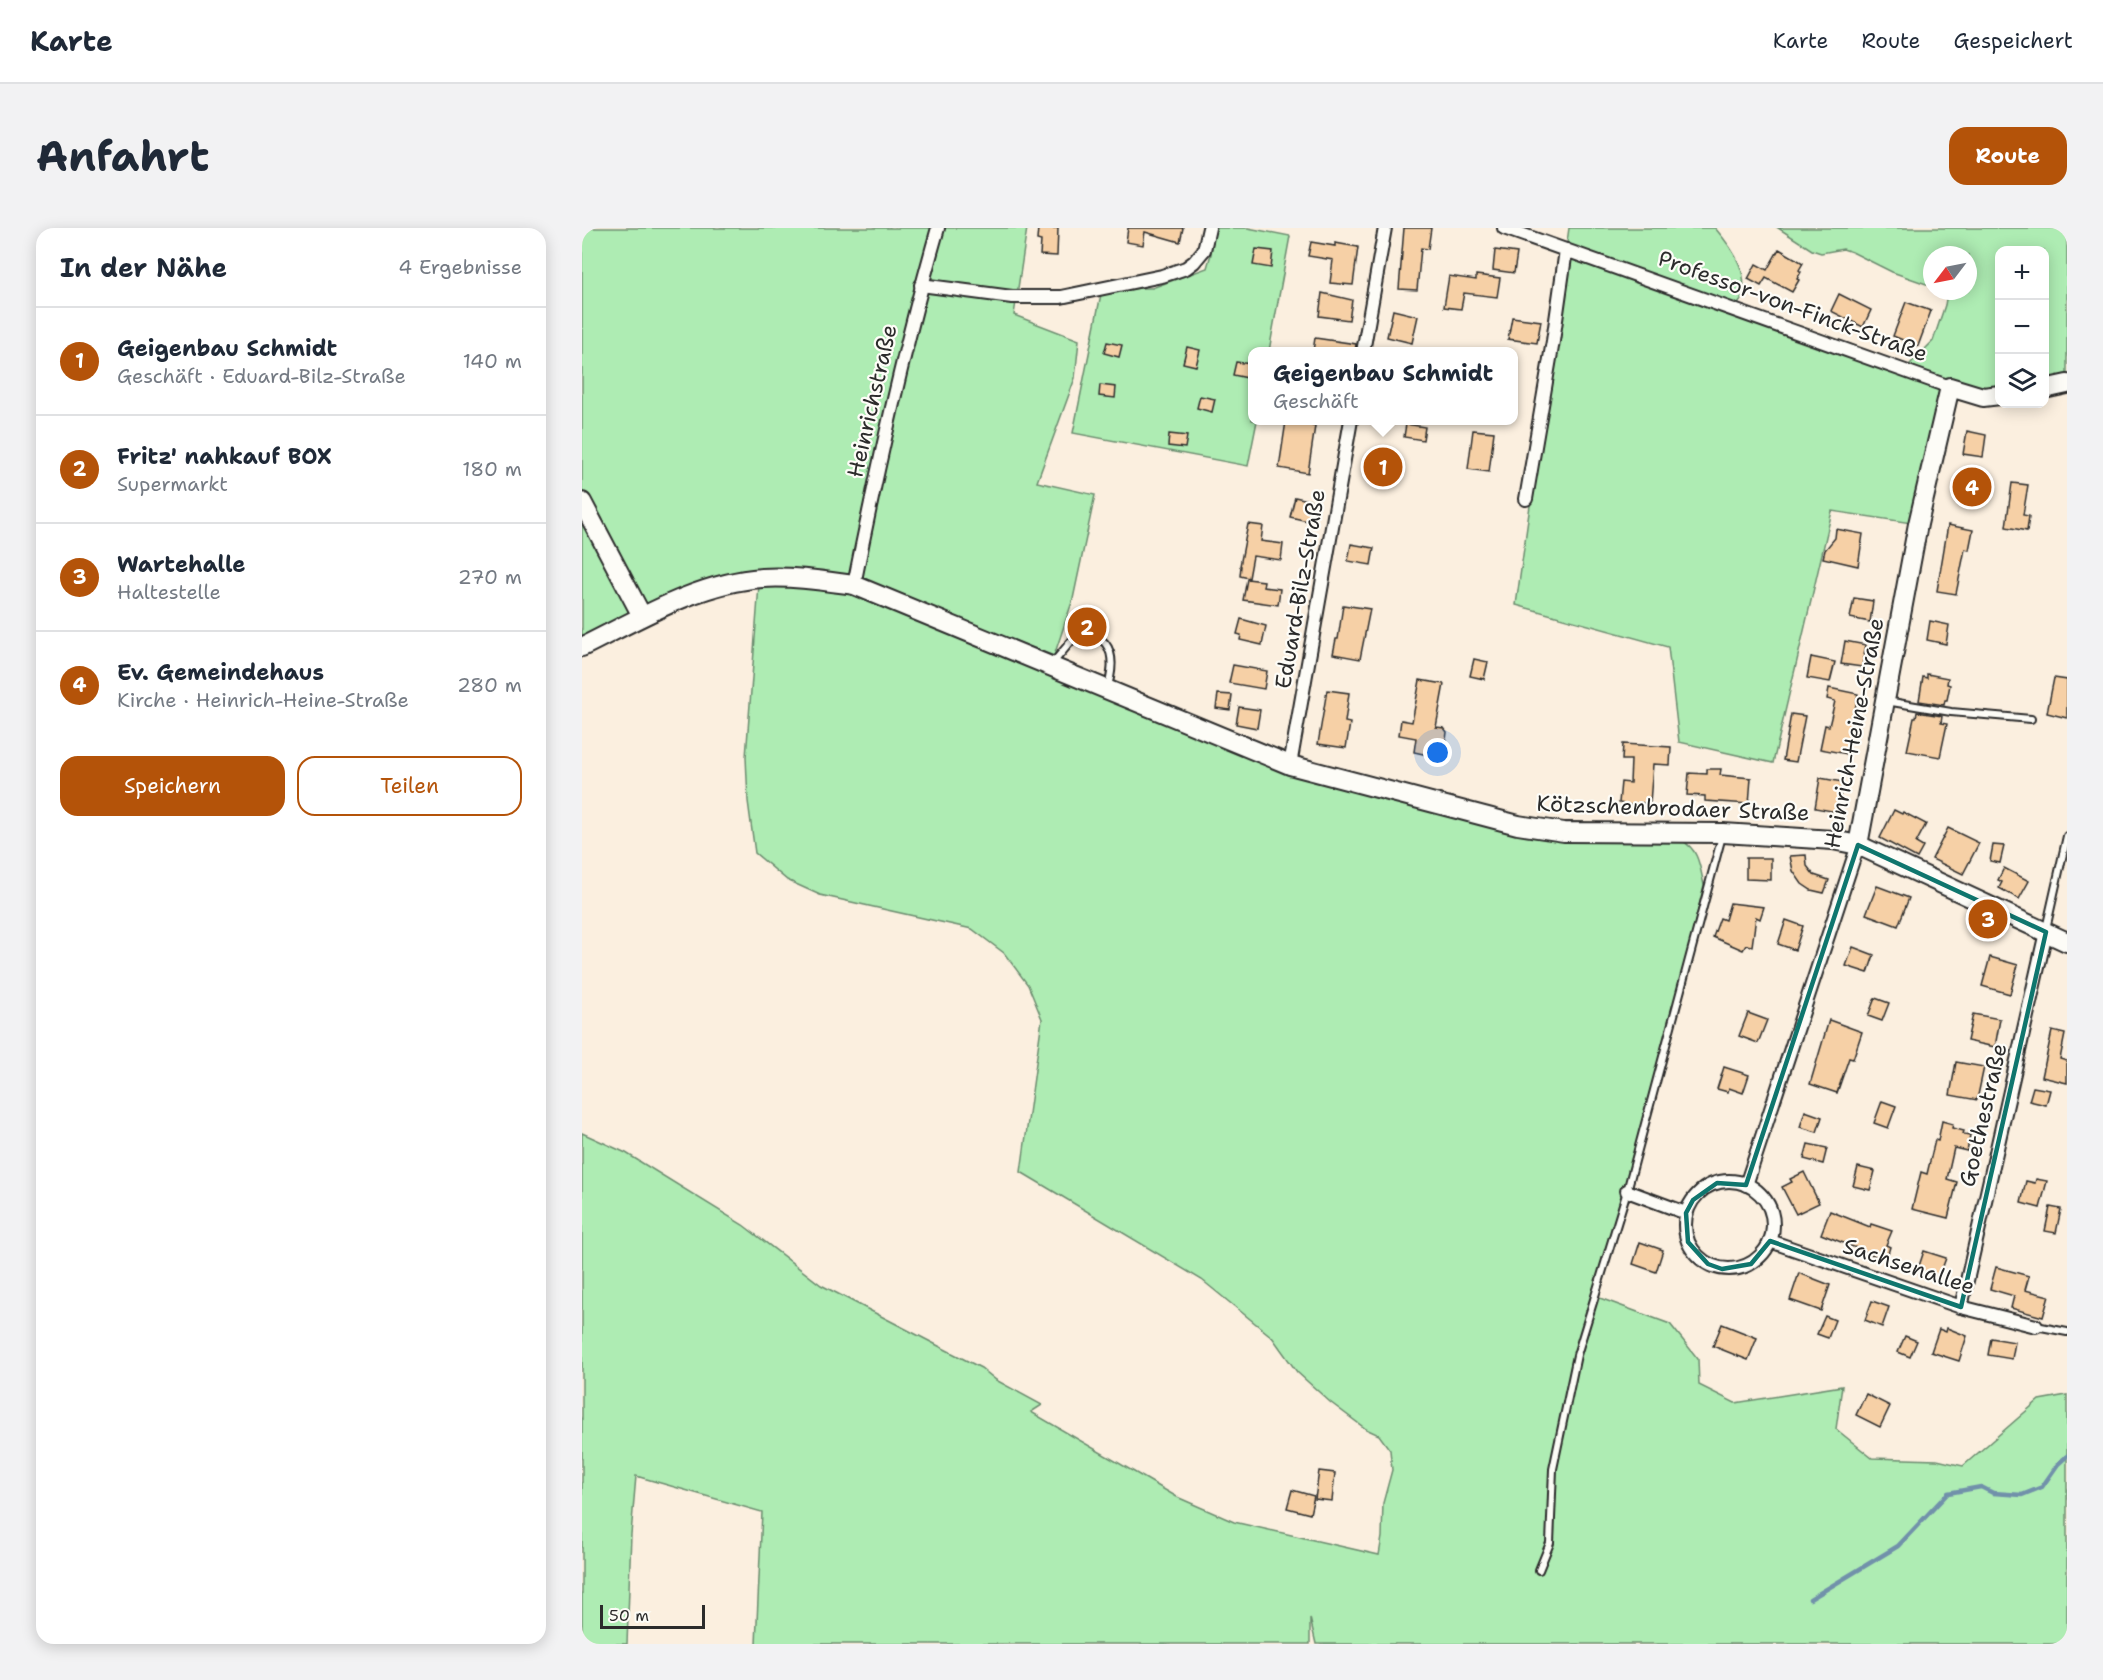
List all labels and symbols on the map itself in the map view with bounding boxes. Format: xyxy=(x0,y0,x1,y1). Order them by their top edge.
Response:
street label: Professor-von-Finck-Straße xyxy=(1654,244,1932,368)
north arrow xyxy=(1923,246,1977,300)
street label: Heinrichstraße xyxy=(840,322,904,480)
pin: 1 xyxy=(1364,444,1402,490)
pin: 4 xyxy=(1952,464,1992,510)
street label: Eduard-Bilz-Straße xyxy=(1268,487,1332,691)
pin: 2 xyxy=(1068,604,1106,650)
street label: Heinrich-Heine-Straße xyxy=(1817,615,1891,851)
your location xyxy=(1423,738,1452,767)
street label: Kötzschenbrodaer Straße xyxy=(1536,789,1810,827)
pin: 3 xyxy=(1968,896,2008,942)
street label: Goethestraße xyxy=(1952,1040,2014,1190)
street label: Sachsenallee xyxy=(1839,1231,1979,1301)
scale bar xyxy=(600,1602,705,1630)

